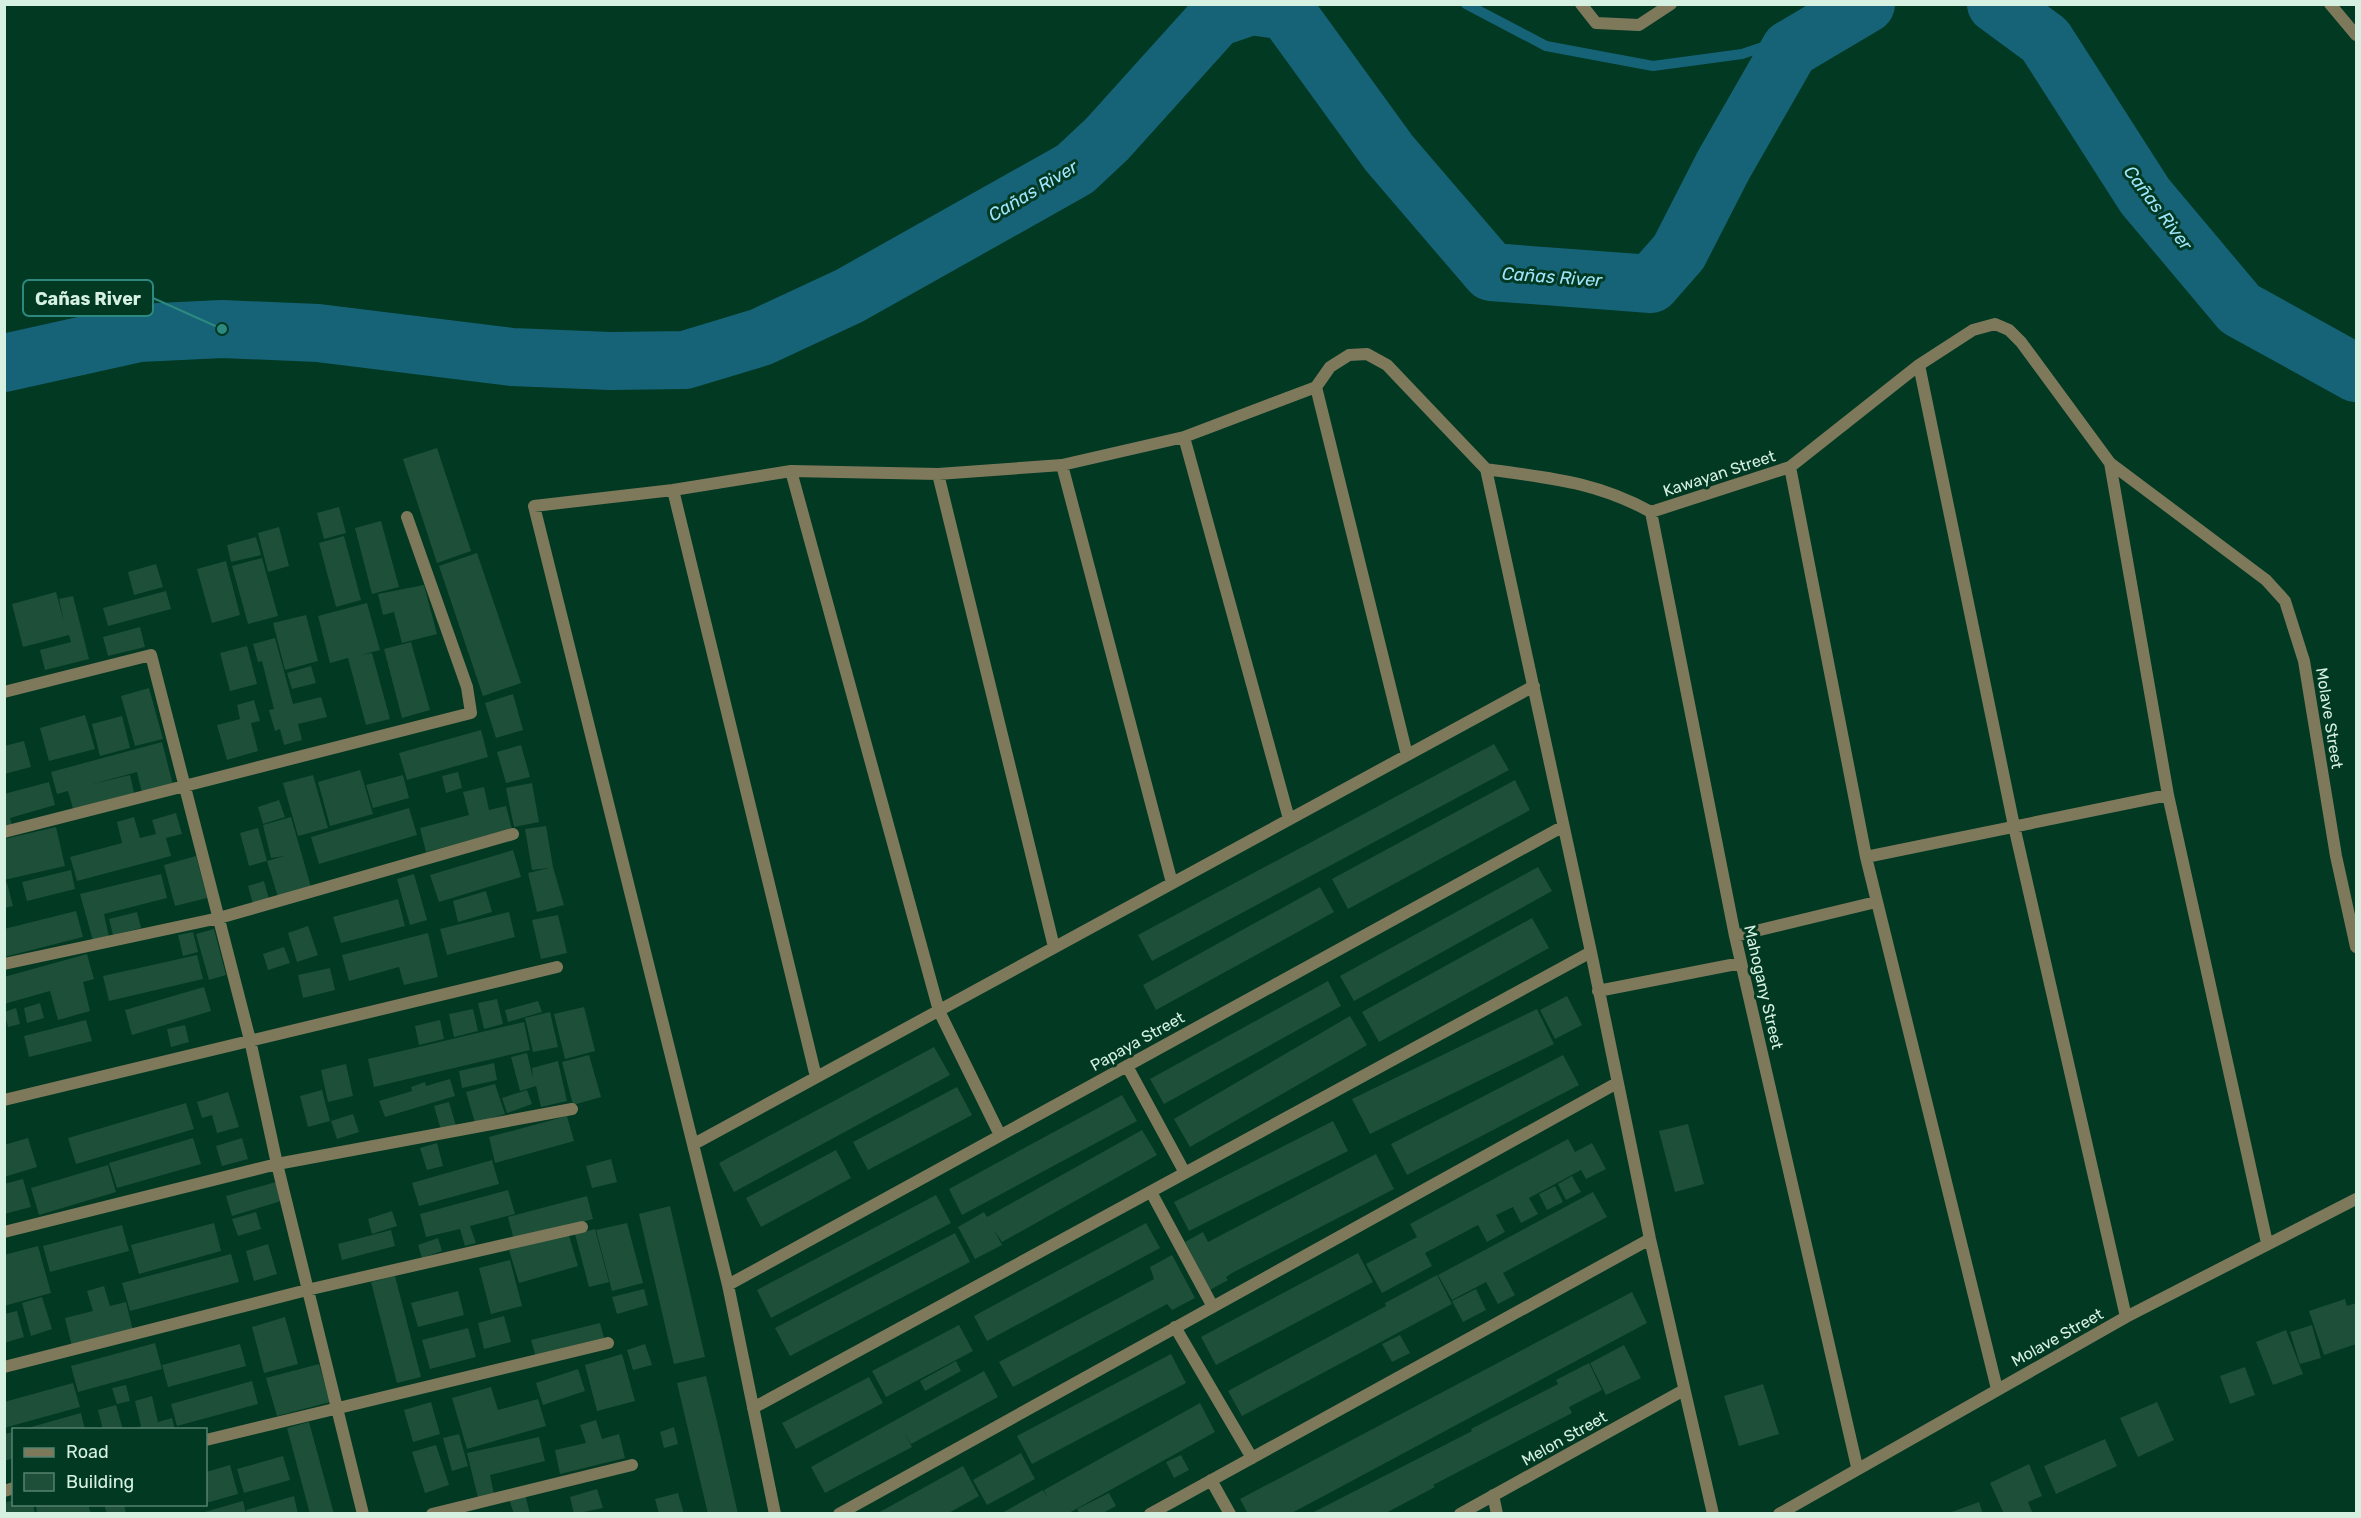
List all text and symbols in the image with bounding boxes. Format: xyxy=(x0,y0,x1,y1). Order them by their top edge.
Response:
water label: Cañas River xyxy=(984,155,1083,226)
water label: Cañas River xyxy=(2119,161,2198,256)
water label: Cañas River xyxy=(1501,263,1604,292)
callout: Cañas River xyxy=(23,280,153,316)
text: Cañas River xyxy=(35,288,141,310)
street label: Kawayan Street xyxy=(1661,446,1778,501)
street label: Molave Street xyxy=(2312,666,2347,770)
street label: Mahogany Street xyxy=(1740,923,1787,1051)
street label: Papaya Street xyxy=(1087,1008,1188,1075)
street label: Molave Street xyxy=(2008,1304,2107,1371)
street label: Melon Street xyxy=(1518,1407,1610,1470)
legend xyxy=(12,1428,207,1506)
text: Road xyxy=(66,1441,109,1463)
text: Building xyxy=(66,1471,134,1493)

